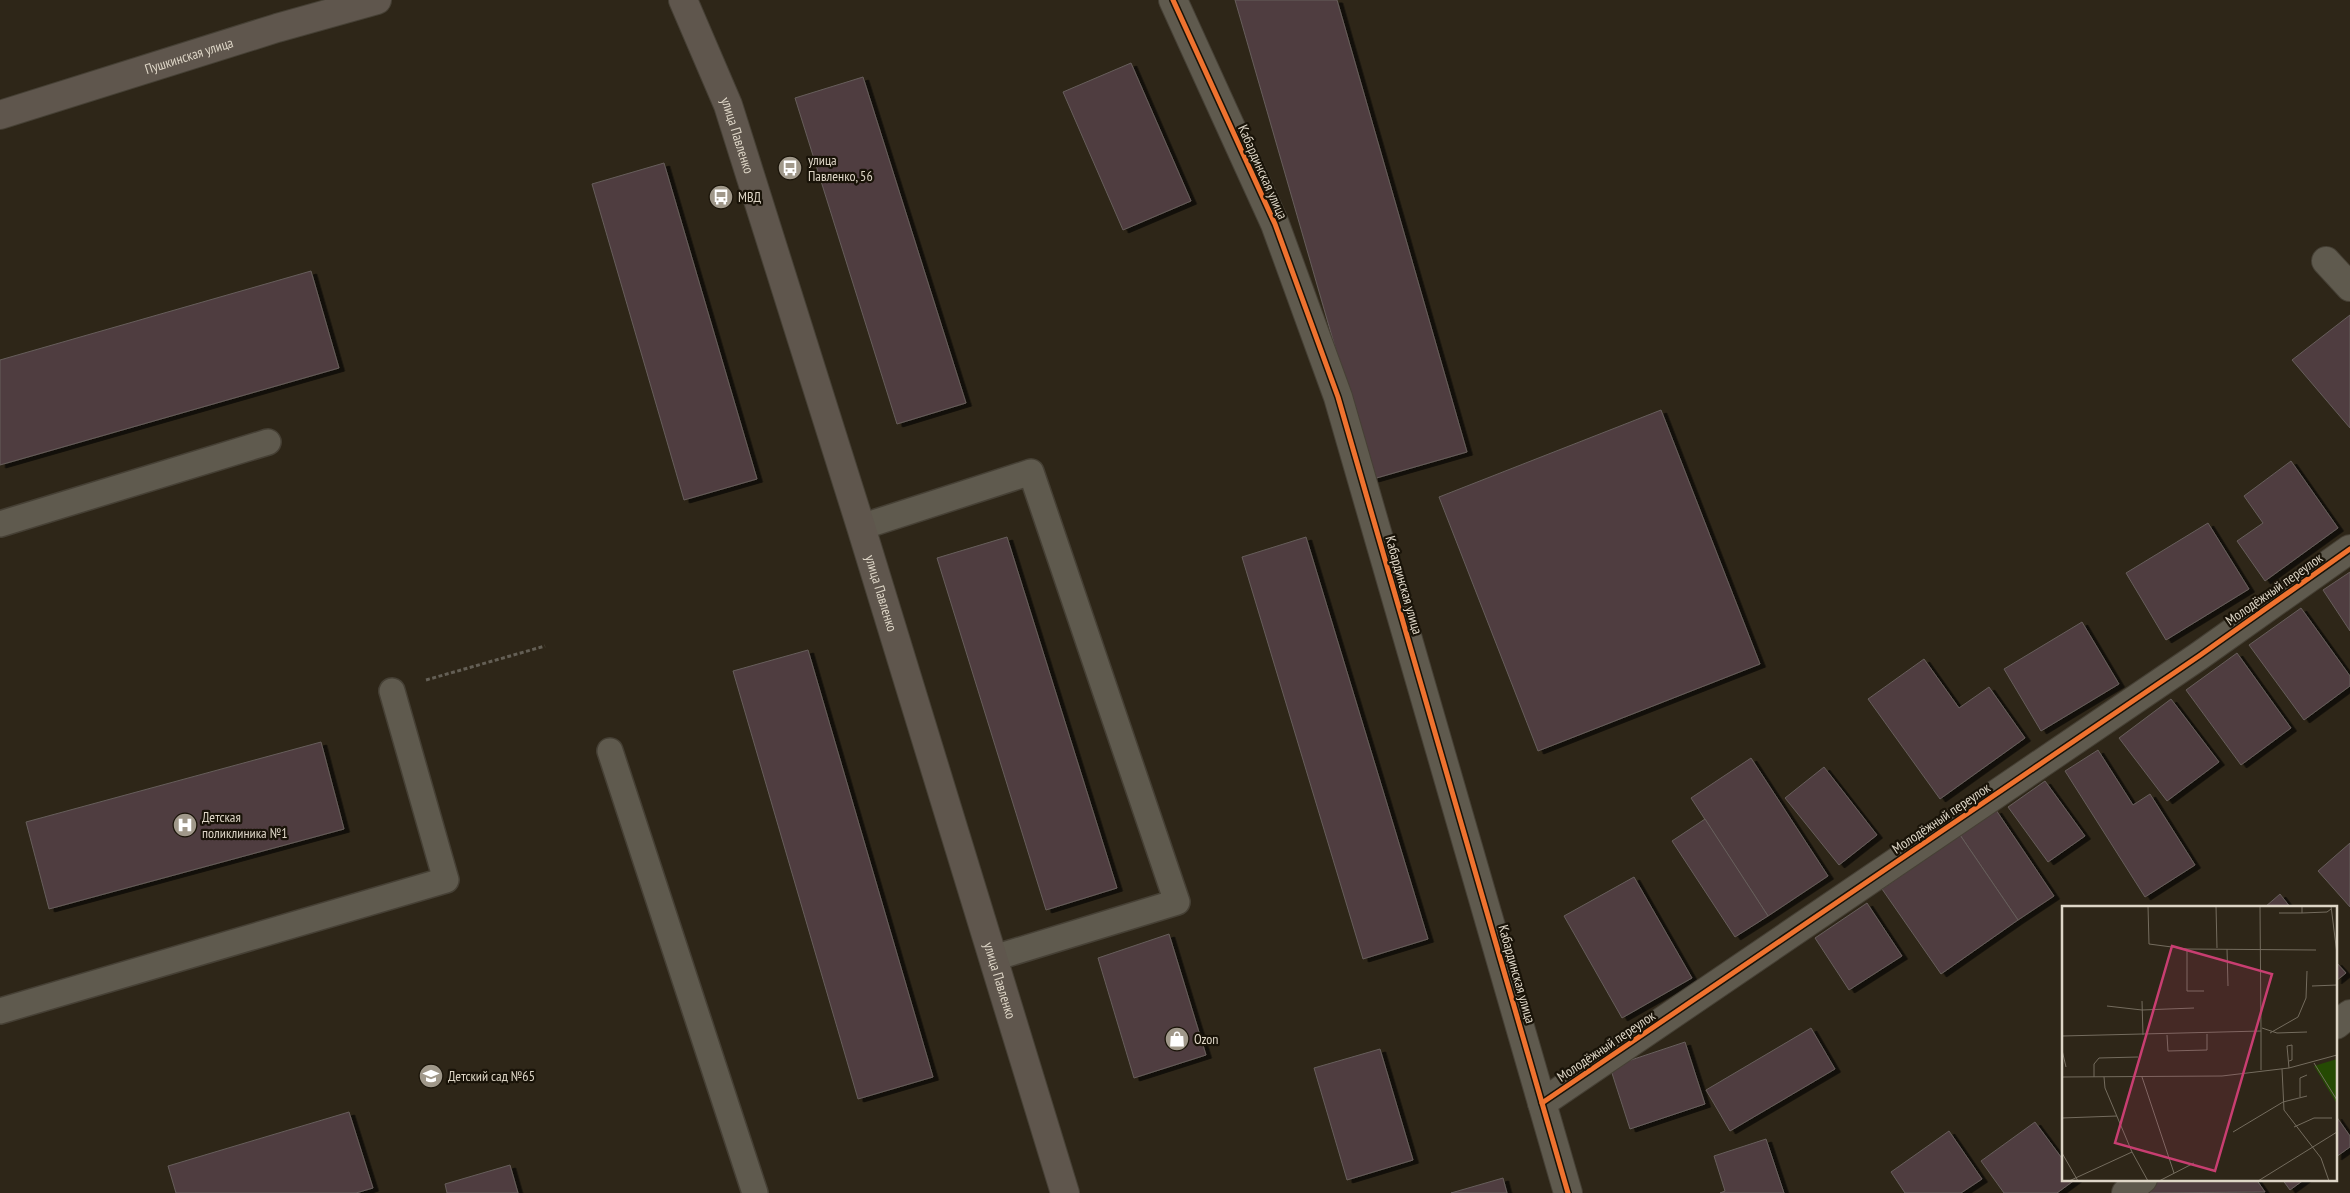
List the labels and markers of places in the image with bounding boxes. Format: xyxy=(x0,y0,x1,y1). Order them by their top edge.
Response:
place label: улица Павленко, 56 xyxy=(808,151,873,185)
bus stop icon: улица Павленко, 56 xyxy=(777,155,803,181)
bus stop icon: МВД xyxy=(708,184,734,210)
place label: МВД xyxy=(738,188,762,206)
place label: Детская поликлиника №1 xyxy=(202,808,287,842)
hospital icon: Детская поликлиника №1 xyxy=(172,812,198,838)
shop icon: Ozon xyxy=(1164,1026,1190,1052)
place label: Ozon xyxy=(1194,1030,1219,1048)
school or university icon: Детский сад №65 xyxy=(418,1063,444,1089)
place label: Детский сад №65 xyxy=(448,1067,535,1085)

